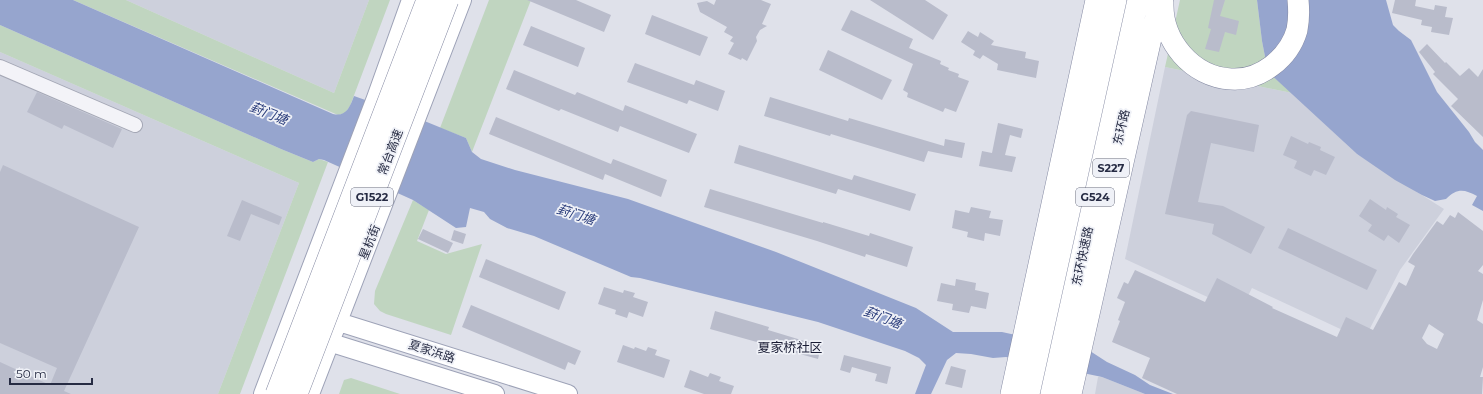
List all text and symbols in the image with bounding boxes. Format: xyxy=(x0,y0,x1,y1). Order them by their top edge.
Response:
water label: 葑门塘 xyxy=(248,98,292,128)
street label: 东环路 xyxy=(1110,108,1132,146)
street label: 常台高速 xyxy=(374,127,406,177)
road number: S227 xyxy=(1093,159,1129,177)
road number: G1522 xyxy=(351,188,393,206)
road number: G524 xyxy=(1076,188,1114,206)
water label: 葑门塘 xyxy=(555,200,599,228)
street label: 星杭街 xyxy=(355,222,383,262)
street label: 东环快速路 xyxy=(1068,225,1096,287)
water label: 葑门塘 xyxy=(862,303,906,332)
street label: 夏家浜路 xyxy=(407,336,457,366)
district label: 夏家桥社区 xyxy=(757,339,823,355)
scale bar xyxy=(10,360,92,386)
text: 50 m xyxy=(16,366,47,381)

